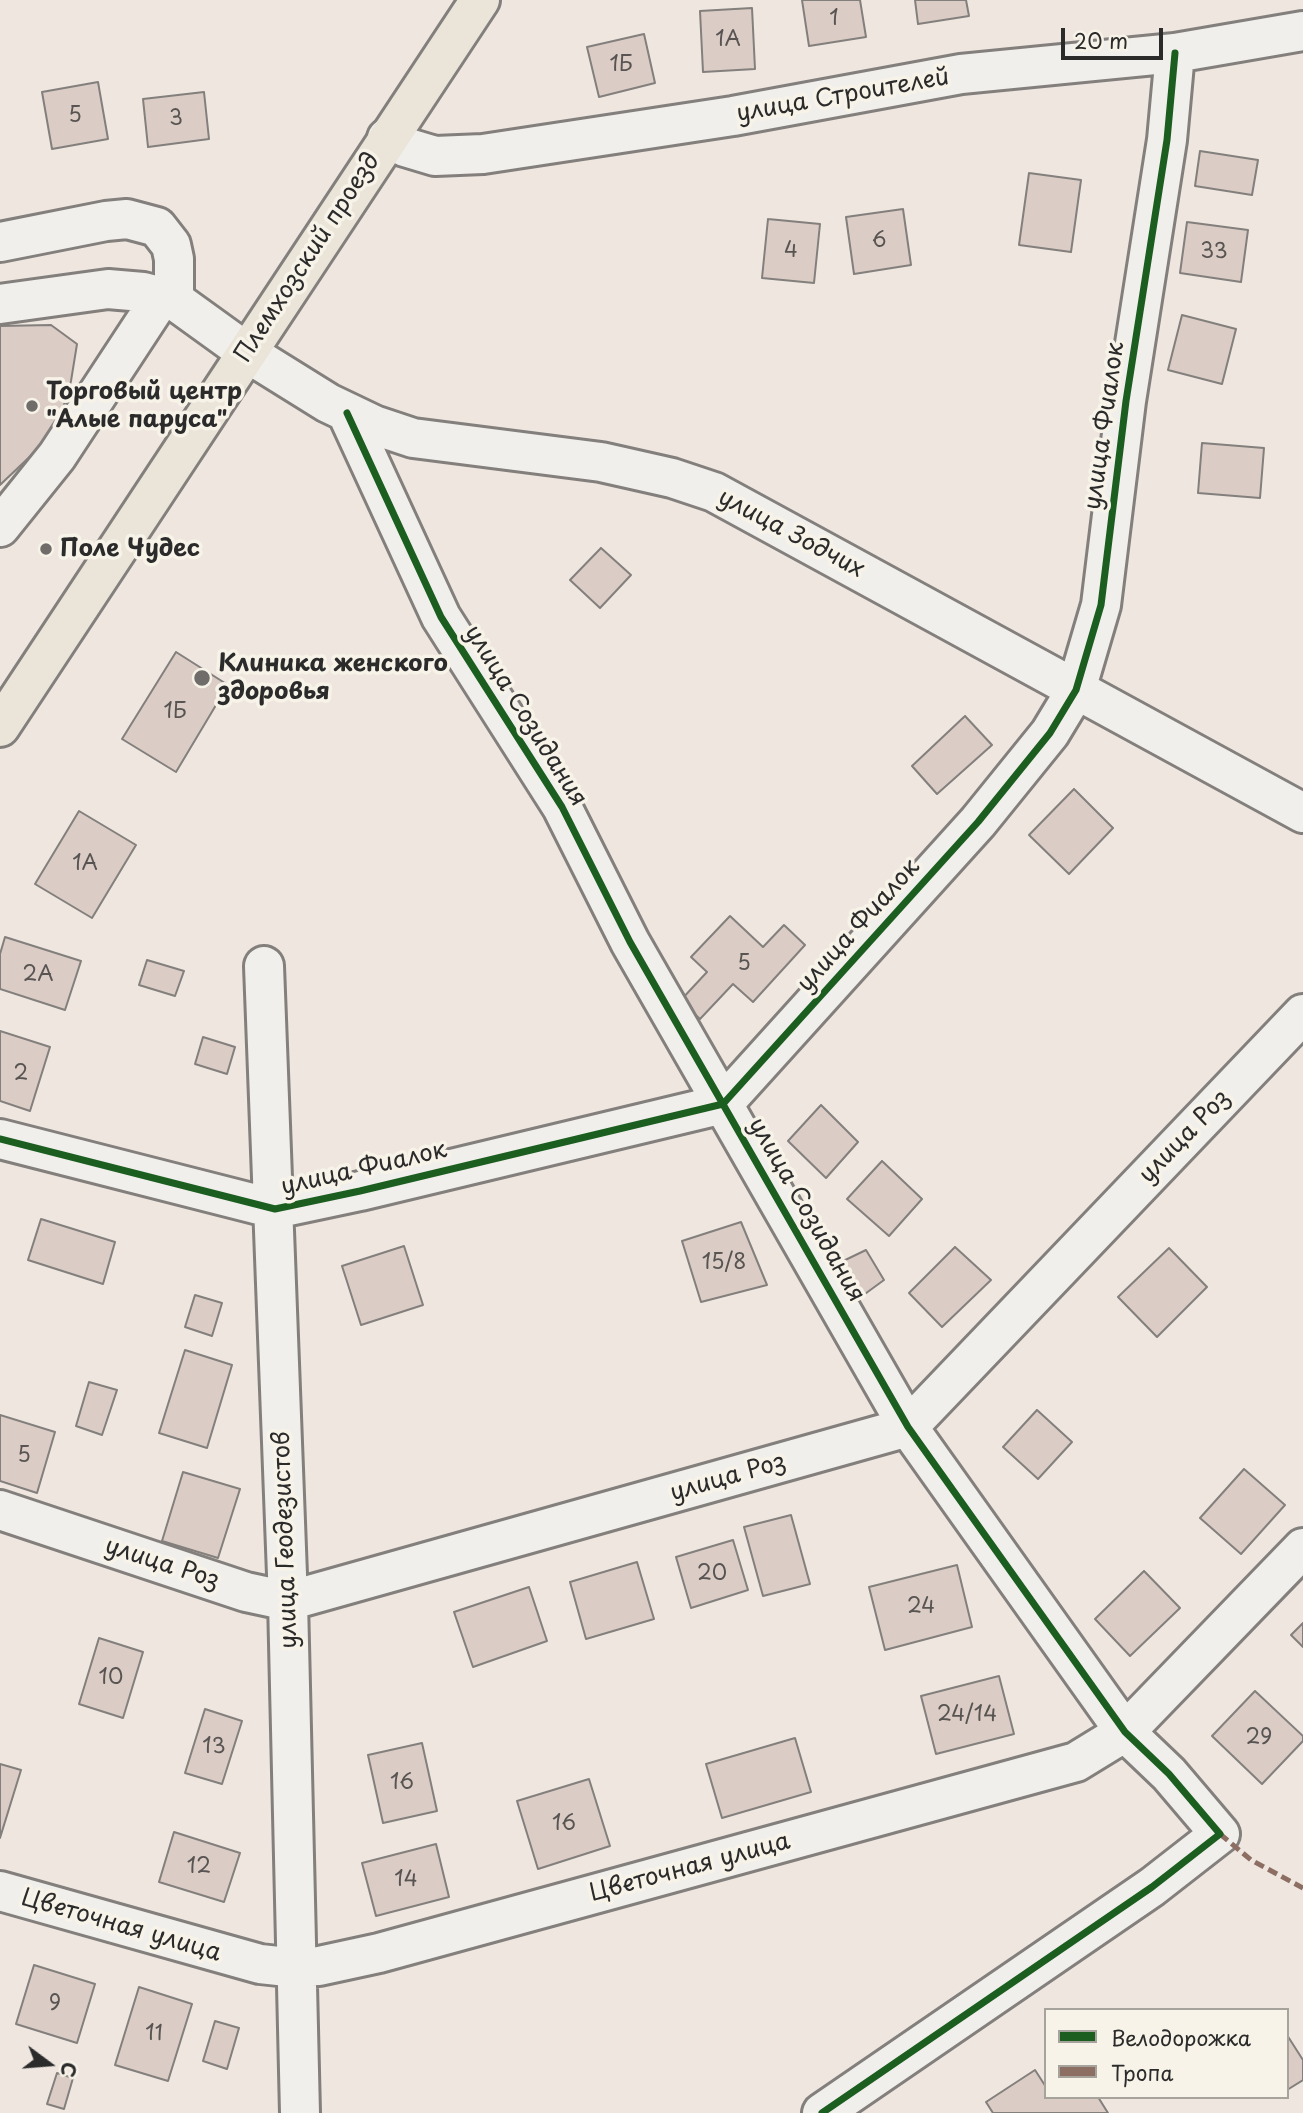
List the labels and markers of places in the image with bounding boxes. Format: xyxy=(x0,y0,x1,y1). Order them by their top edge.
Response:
place label: Торговый центр "Алые паруса" xyxy=(46,378,242,434)
marker: Торговый центр "Алые паруса" xyxy=(24,398,40,414)
place label: Поле Чудес xyxy=(60,535,200,563)
marker: Поле Чудес xyxy=(38,541,54,557)
place label: Клиника женского здоровья xyxy=(218,650,448,706)
marker: Клиника женского здоровья xyxy=(192,668,212,688)

